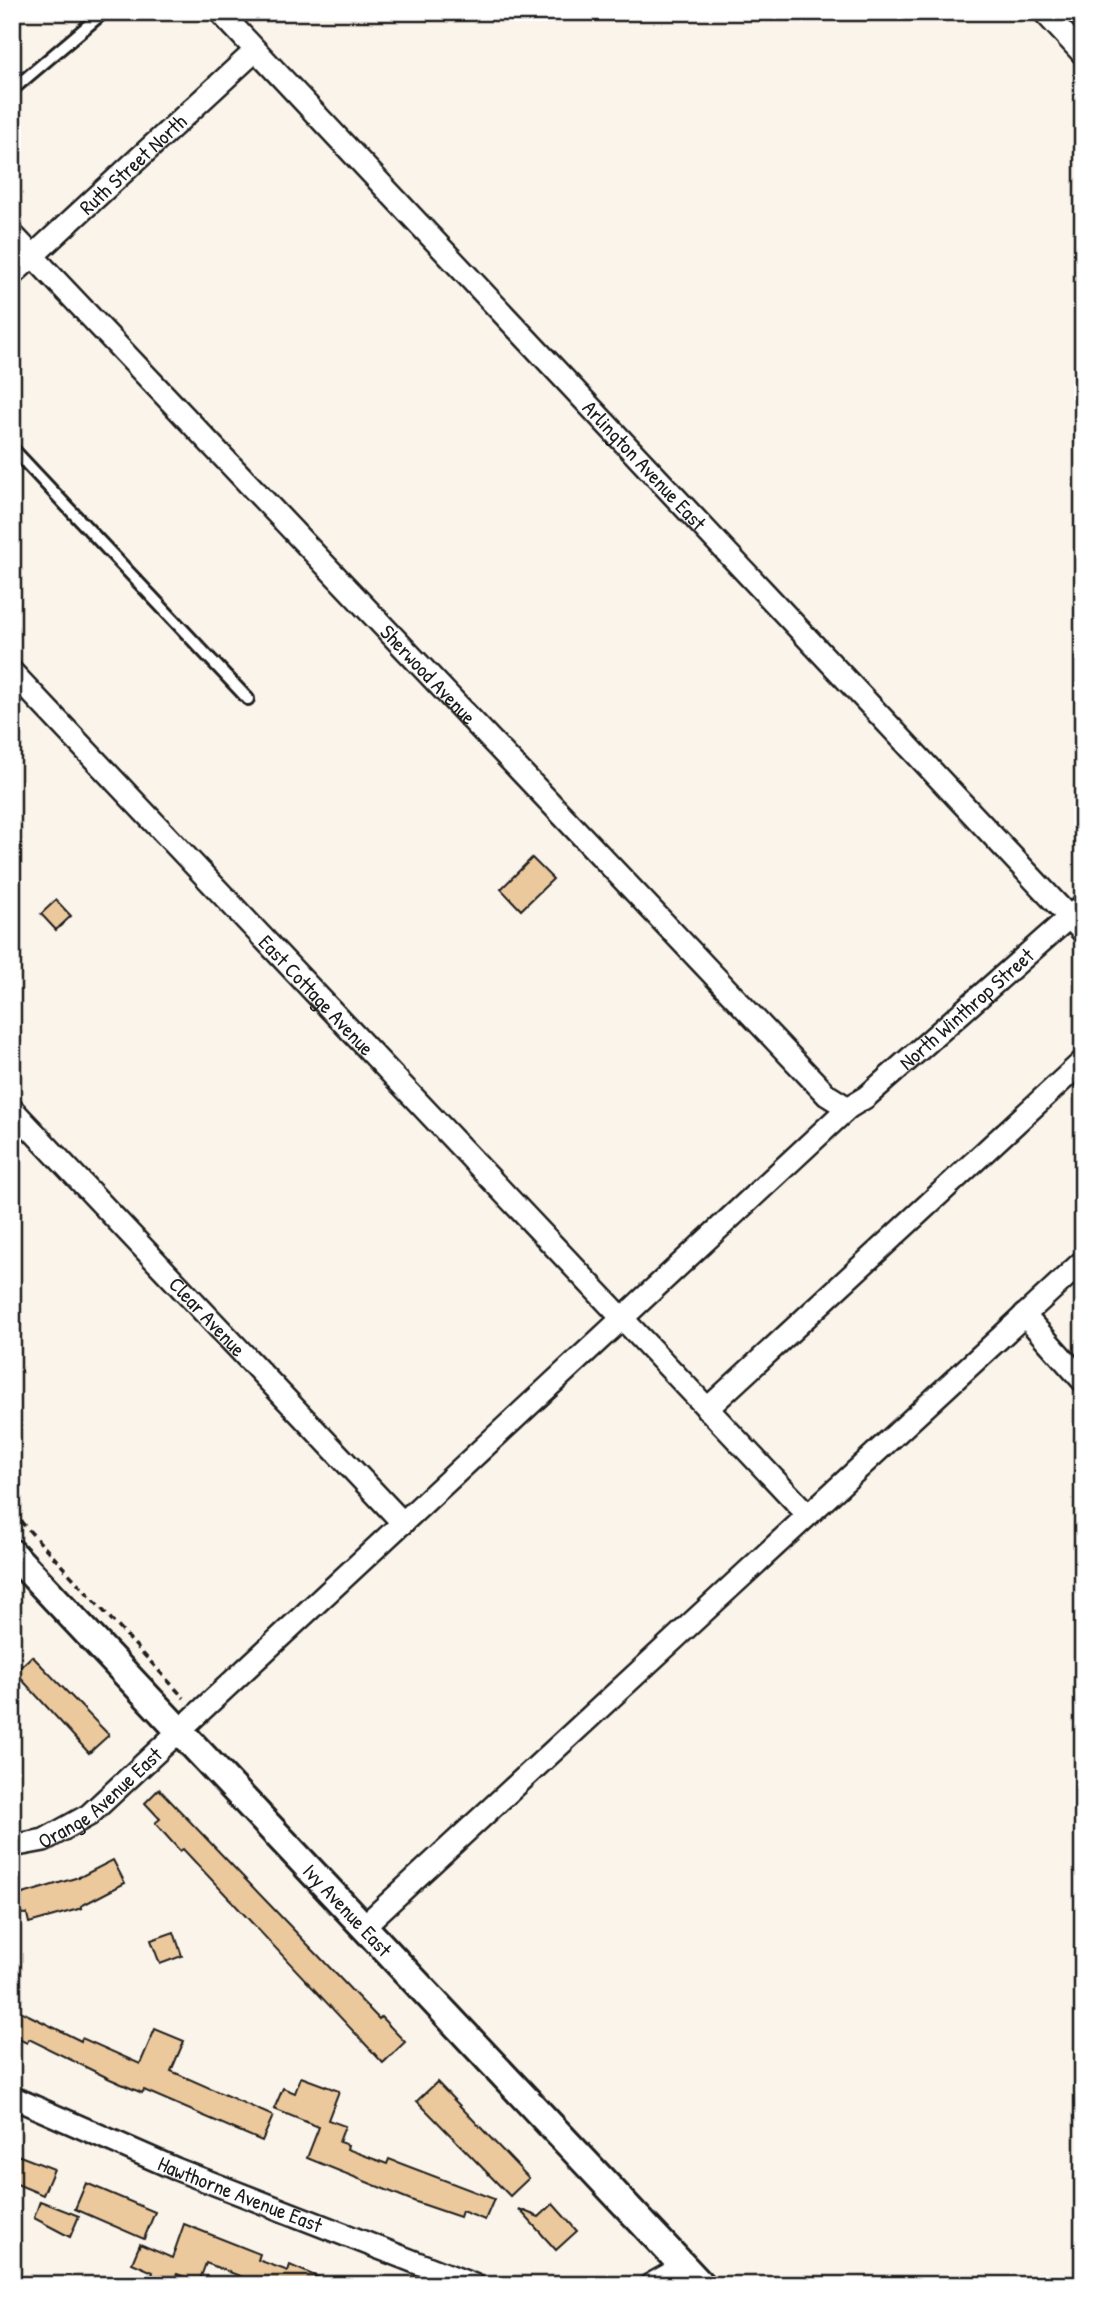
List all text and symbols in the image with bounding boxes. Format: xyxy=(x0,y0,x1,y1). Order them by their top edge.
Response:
street label: Ruth Street North xyxy=(73,107,193,221)
street label: Arlington Avenue East xyxy=(577,394,714,537)
street label: Sherwood Avenue xyxy=(374,618,483,731)
street label: East Cottage Avenue xyxy=(253,928,381,1062)
street label: North Winthrop Street xyxy=(892,940,1040,1076)
street label: Clear Avenue xyxy=(163,1270,253,1362)
street label: Orange Avenue East xyxy=(33,1739,169,1855)
street label: Ivy Avenue East xyxy=(297,1857,399,1963)
street label: Hawthorne Avenue East xyxy=(154,2148,327,2239)

